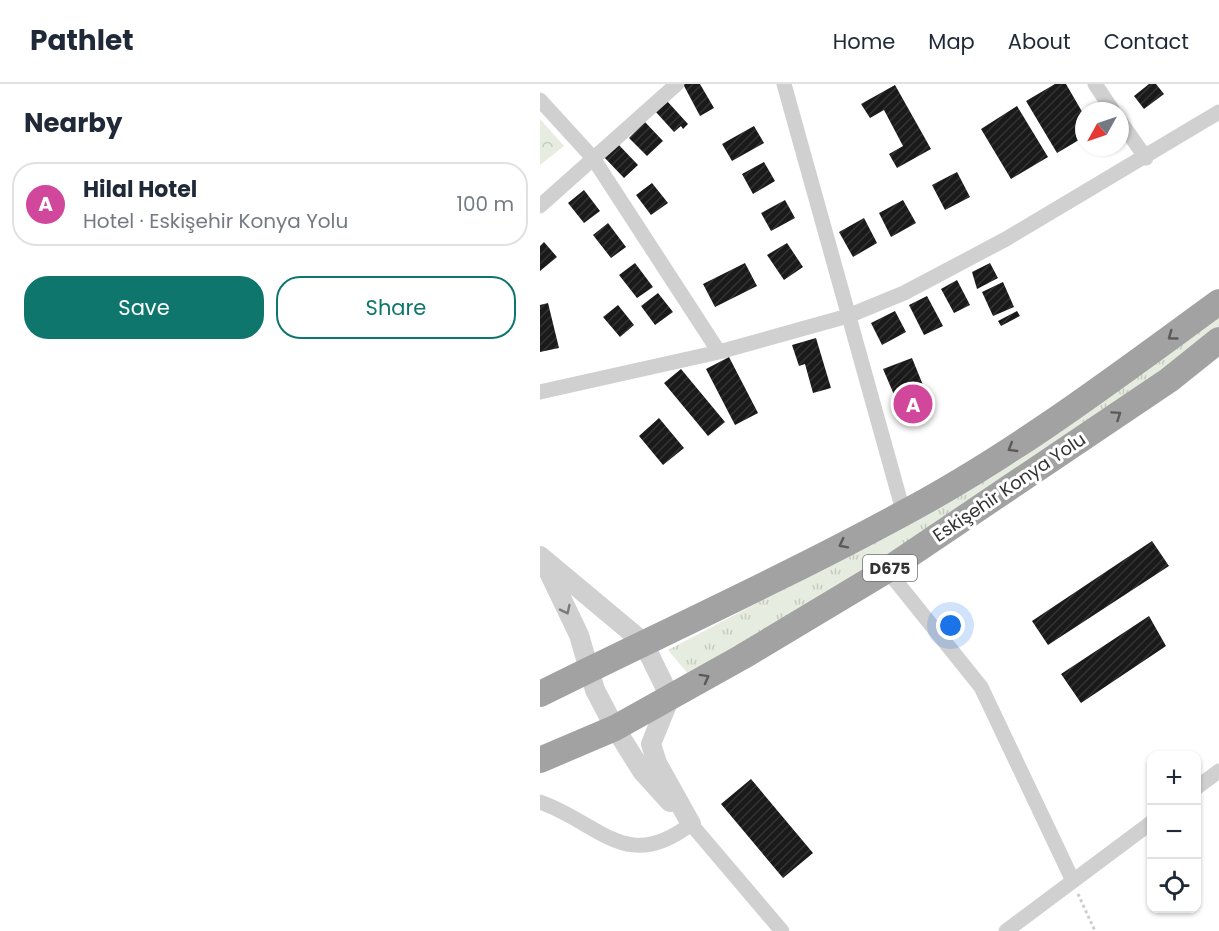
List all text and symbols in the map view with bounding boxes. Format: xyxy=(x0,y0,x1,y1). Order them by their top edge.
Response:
text: Pathlet xyxy=(30,21,134,60)
text: Home xyxy=(833,27,895,56)
text: Map xyxy=(928,27,975,56)
text: About xyxy=(1008,27,1071,56)
text: Contact xyxy=(1104,27,1189,56)
north arrow xyxy=(1075,102,1129,156)
text: Nearby xyxy=(24,105,122,141)
text: Hilal Hotel xyxy=(83,174,197,205)
text: A xyxy=(38,190,53,218)
text: 100 m xyxy=(457,190,514,218)
text: Hotel · Eskişehir Konya Yolu xyxy=(83,207,348,235)
button: Save xyxy=(24,276,264,339)
button: Share xyxy=(276,276,516,339)
one-way arrow xyxy=(1167,329,1178,340)
pin: A xyxy=(894,382,932,426)
one-way arrow xyxy=(1110,411,1121,422)
street label: Eskişehir Konya Yolu xyxy=(928,427,1090,547)
one-way arrow xyxy=(1008,441,1018,453)
one-way arrow xyxy=(838,537,849,549)
road number: D675 xyxy=(863,555,917,581)
one-way arrow xyxy=(559,603,571,614)
your location xyxy=(936,611,965,640)
one-way arrow xyxy=(699,674,709,685)
map controls xyxy=(1147,751,1201,913)
button: + xyxy=(1147,751,1201,805)
button: − xyxy=(1147,805,1201,859)
button: locate xyxy=(1147,859,1201,913)

